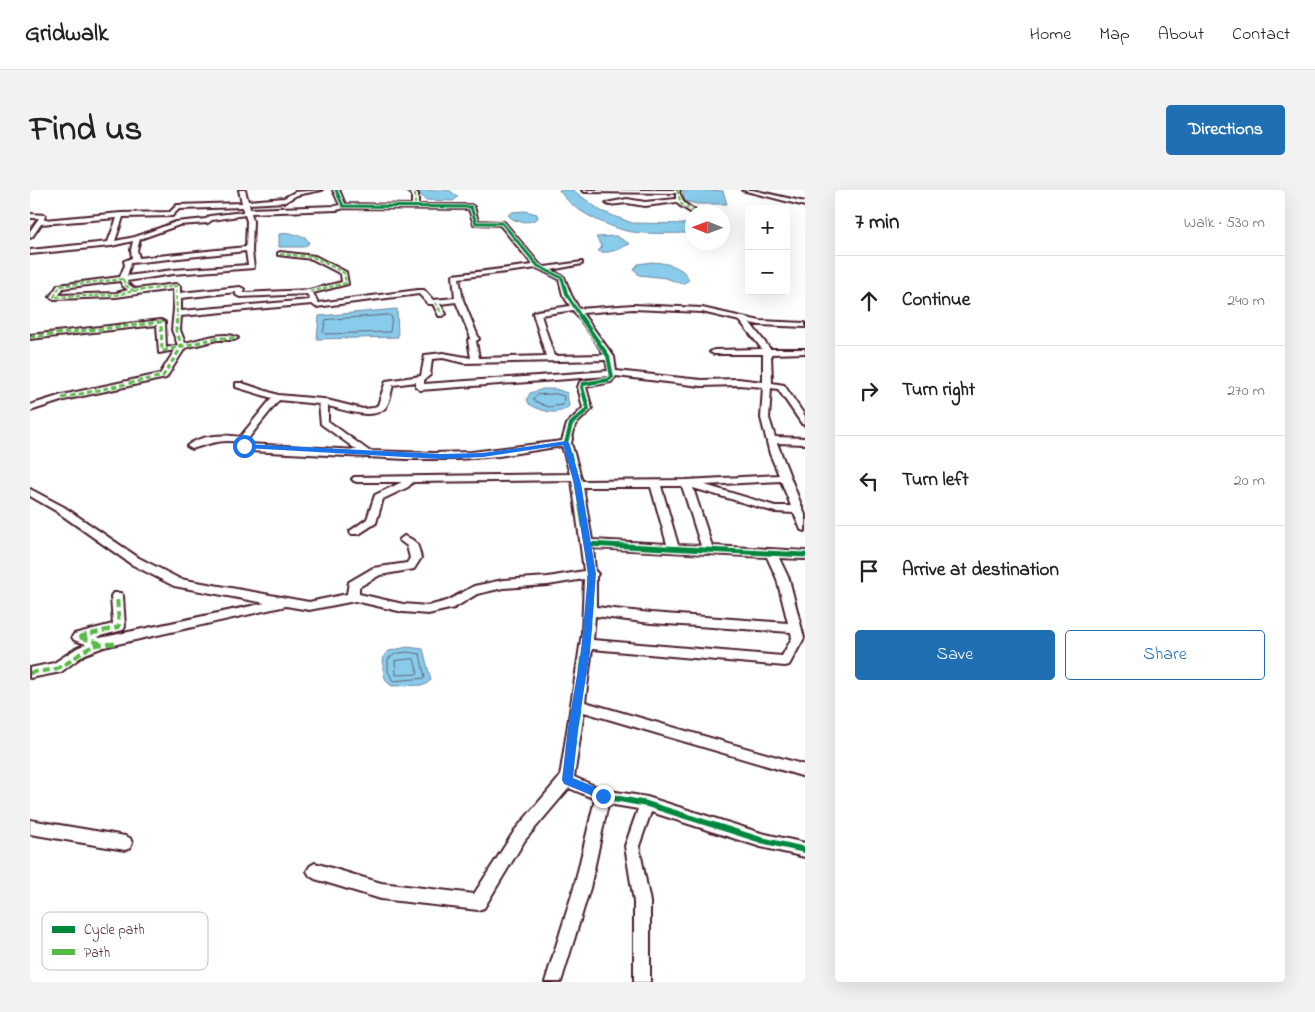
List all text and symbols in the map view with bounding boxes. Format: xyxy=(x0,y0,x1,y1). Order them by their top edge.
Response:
text: Gridwalk xyxy=(25,17,109,52)
text: Home xyxy=(1030,22,1071,48)
text: Map xyxy=(1099,22,1130,48)
text: About xyxy=(1158,22,1204,48)
text: Contact xyxy=(1232,22,1290,48)
text: Find us xyxy=(30,105,142,156)
button: Directions xyxy=(1166,105,1285,155)
north arrow xyxy=(685,205,730,250)
map controls xyxy=(745,205,790,295)
button: + xyxy=(745,205,790,250)
text: 7 min xyxy=(855,208,899,238)
text: Walk · 530 m xyxy=(1184,211,1265,235)
button: − xyxy=(745,250,790,295)
icon: ahead xyxy=(855,287,883,315)
text: Continue xyxy=(902,287,970,314)
text: 240 m xyxy=(1227,289,1265,313)
icon: right xyxy=(855,377,883,405)
text: Turn right xyxy=(902,377,975,404)
text: 270 m xyxy=(1227,379,1265,403)
route start xyxy=(233,435,256,458)
icon: left xyxy=(855,467,883,495)
text: Turn left xyxy=(902,467,969,494)
text: 20 m xyxy=(1234,469,1265,493)
icon: arrive xyxy=(855,557,883,585)
text: Arrive at destination xyxy=(902,557,1059,584)
button: Save xyxy=(855,630,1055,680)
button: Share xyxy=(1065,630,1265,680)
route end xyxy=(592,785,615,808)
legend xyxy=(42,912,208,970)
text: Cycle path xyxy=(84,920,145,942)
text: Path xyxy=(84,943,110,964)

